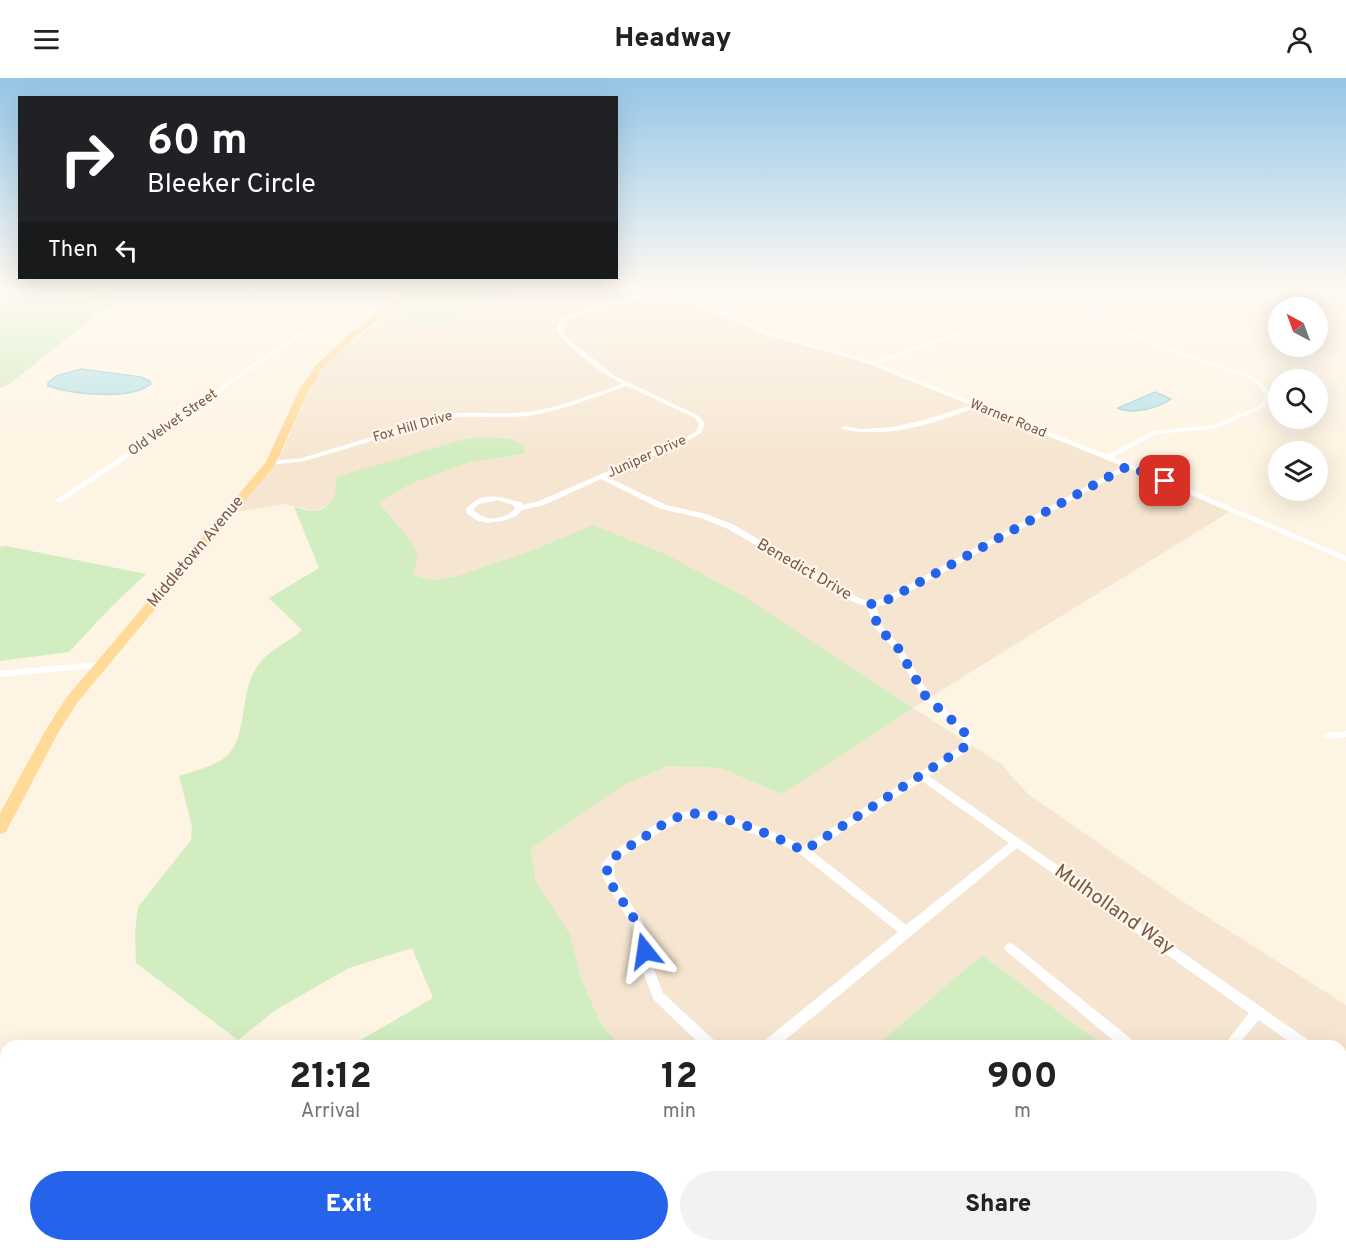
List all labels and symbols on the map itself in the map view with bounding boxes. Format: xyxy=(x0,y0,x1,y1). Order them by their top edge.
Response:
north arrow xyxy=(1268,297,1328,357)
street label: Old Velvet Street xyxy=(125,386,221,460)
street label: Warner Road xyxy=(967,396,1049,442)
street label: Fox Hill Drive xyxy=(371,408,455,446)
street label: Juniper Drive xyxy=(605,432,689,482)
pin xyxy=(1139,455,1190,506)
street label: Middletown Avenue xyxy=(144,492,248,612)
street label: Benedict Drive xyxy=(753,535,855,605)
street label: Mulholland Way xyxy=(1049,859,1179,961)
position arrow xyxy=(613,919,677,983)

